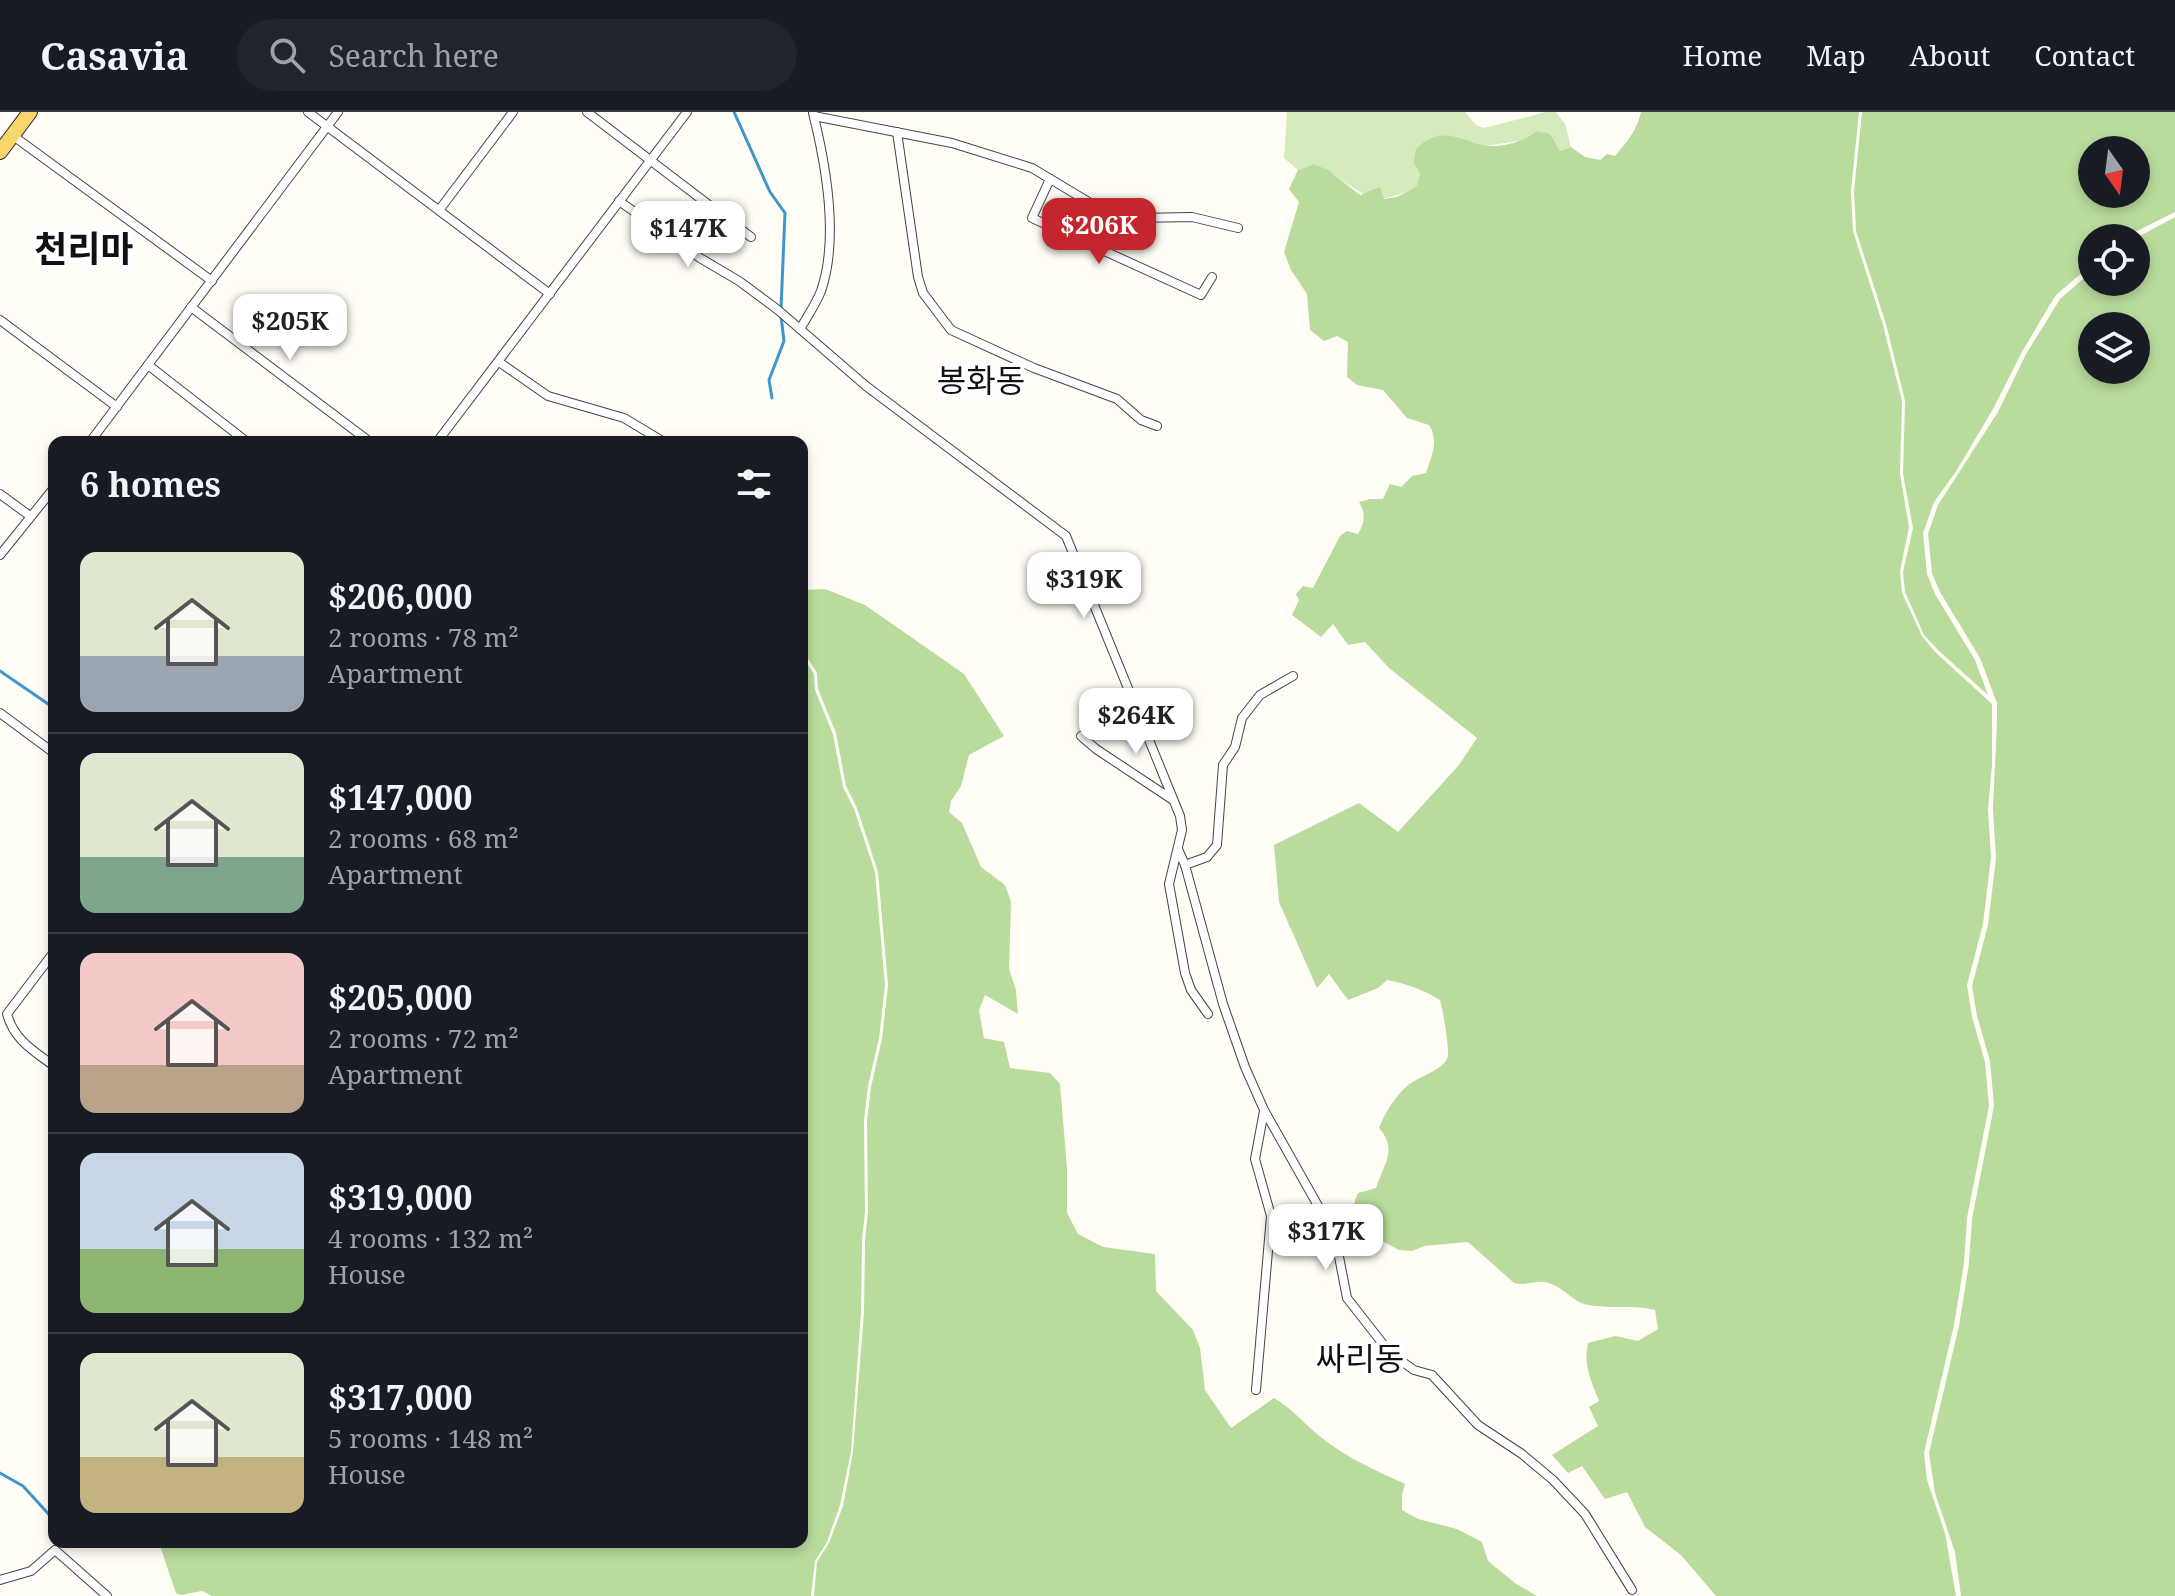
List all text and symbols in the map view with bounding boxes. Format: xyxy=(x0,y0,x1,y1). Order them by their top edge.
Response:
search box xyxy=(237,19,797,91)
text: Casavia xyxy=(40,29,189,81)
icon: search xyxy=(265,33,309,77)
text: Search here xyxy=(329,35,499,76)
text: Home xyxy=(1683,36,1762,74)
text: Map xyxy=(1806,36,1866,74)
text: About xyxy=(1910,36,1990,74)
text: Contact xyxy=(2034,36,2135,74)
north arrow xyxy=(2078,136,2150,208)
map controls xyxy=(2078,136,2150,384)
pin: $206K xyxy=(1043,198,1155,266)
pin: $147K xyxy=(632,201,744,269)
text: $206K xyxy=(1060,206,1138,242)
text: $147K xyxy=(649,209,727,245)
district label: 천리마 xyxy=(34,224,134,273)
button: locate xyxy=(2078,224,2150,296)
pin: $205K xyxy=(234,294,346,362)
text: $205K xyxy=(251,302,329,338)
button: layers xyxy=(2078,312,2150,384)
district label: 봉화동 xyxy=(937,358,1025,401)
text: 6 homes xyxy=(80,461,221,507)
icon: filters xyxy=(732,462,776,506)
pin: $319K xyxy=(1028,552,1140,620)
text: $319K xyxy=(1045,560,1123,596)
text: $206,000 xyxy=(328,573,472,619)
icon: home xyxy=(144,584,240,680)
text: 2 rooms · 78 m² xyxy=(328,619,519,655)
text: Apartment xyxy=(328,655,463,691)
pin: $264K xyxy=(1080,688,1192,756)
text: $264K xyxy=(1097,696,1175,732)
text: $147,000 xyxy=(328,774,472,820)
icon: home xyxy=(144,785,240,881)
text: 2 rooms · 68 m² xyxy=(328,820,519,856)
text: Apartment xyxy=(328,856,463,892)
text: $205,000 xyxy=(328,974,472,1020)
icon: home xyxy=(144,985,240,1081)
text: 2 rooms · 72 m² xyxy=(328,1020,519,1056)
text: Apartment xyxy=(328,1056,463,1092)
text: $319,000 xyxy=(328,1174,472,1220)
icon: home xyxy=(144,1185,240,1281)
pin: $317K xyxy=(1270,1204,1382,1272)
text: $317K xyxy=(1287,1212,1365,1248)
text: 4 rooms · 132 m² xyxy=(328,1220,533,1256)
text: House xyxy=(328,1256,406,1292)
district label: 싸리동 xyxy=(1316,1336,1404,1379)
text: $317,000 xyxy=(328,1374,472,1420)
icon: home xyxy=(144,1385,240,1481)
text: 5 rooms · 148 m² xyxy=(328,1420,533,1456)
text: House xyxy=(328,1456,406,1492)

